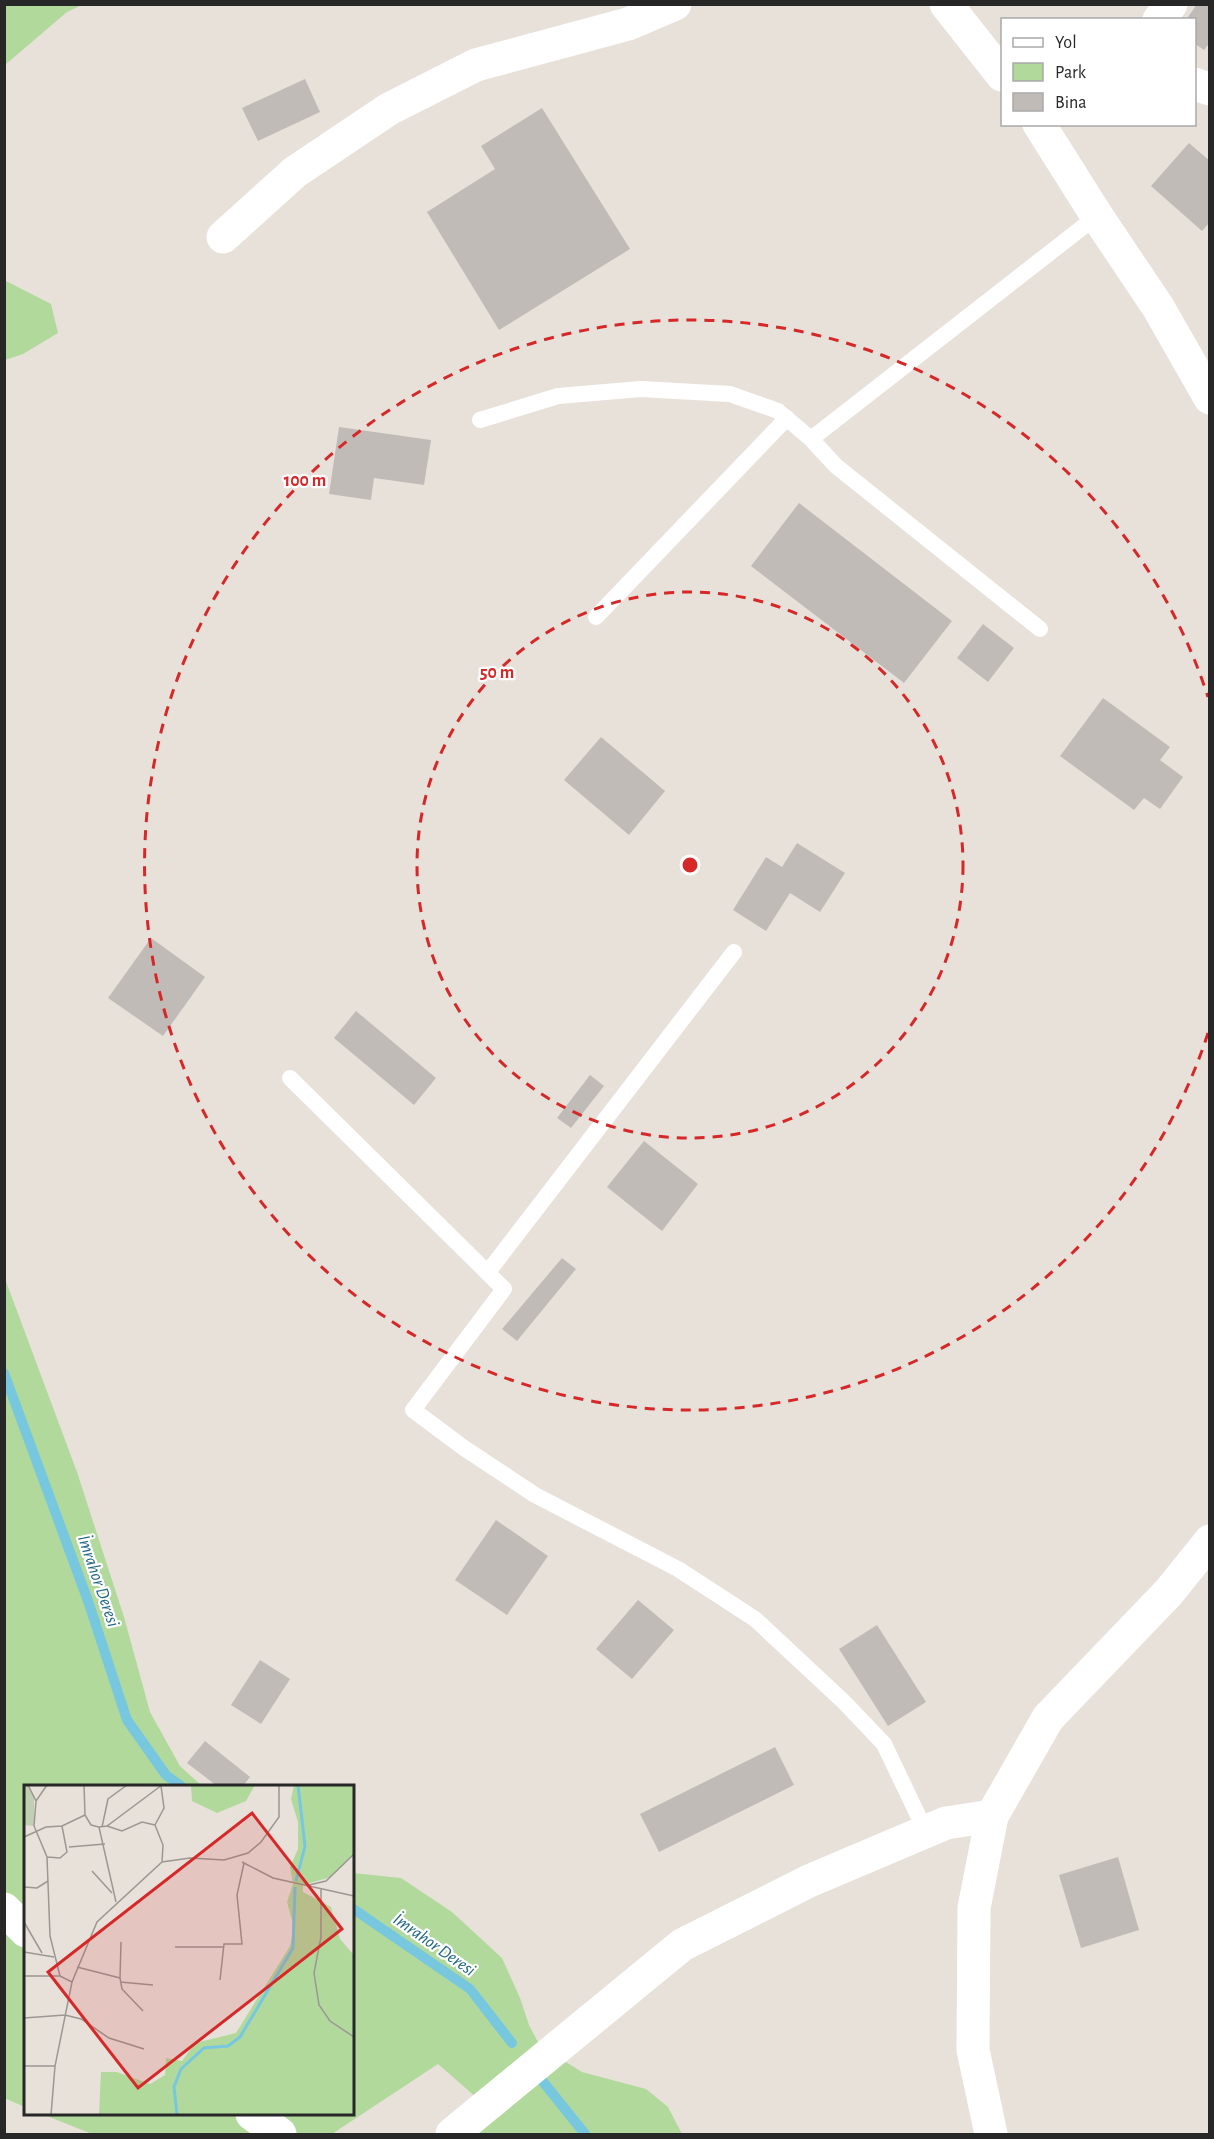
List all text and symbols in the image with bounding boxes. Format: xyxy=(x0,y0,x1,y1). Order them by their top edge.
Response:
legend xyxy=(1001,18,1196,126)
text: Yol xyxy=(1055,34,1077,52)
text: Park xyxy=(1055,64,1087,82)
text: Bina xyxy=(1055,94,1087,112)
text: 100 m xyxy=(284,472,326,490)
text: 50 m xyxy=(480,664,514,682)
centre of rings xyxy=(680,855,700,875)
water label: İmrahor Deresi xyxy=(74,1532,124,1629)
inset map xyxy=(24,1785,354,2115)
water label: İmrahor Deresi xyxy=(390,1909,480,1980)

